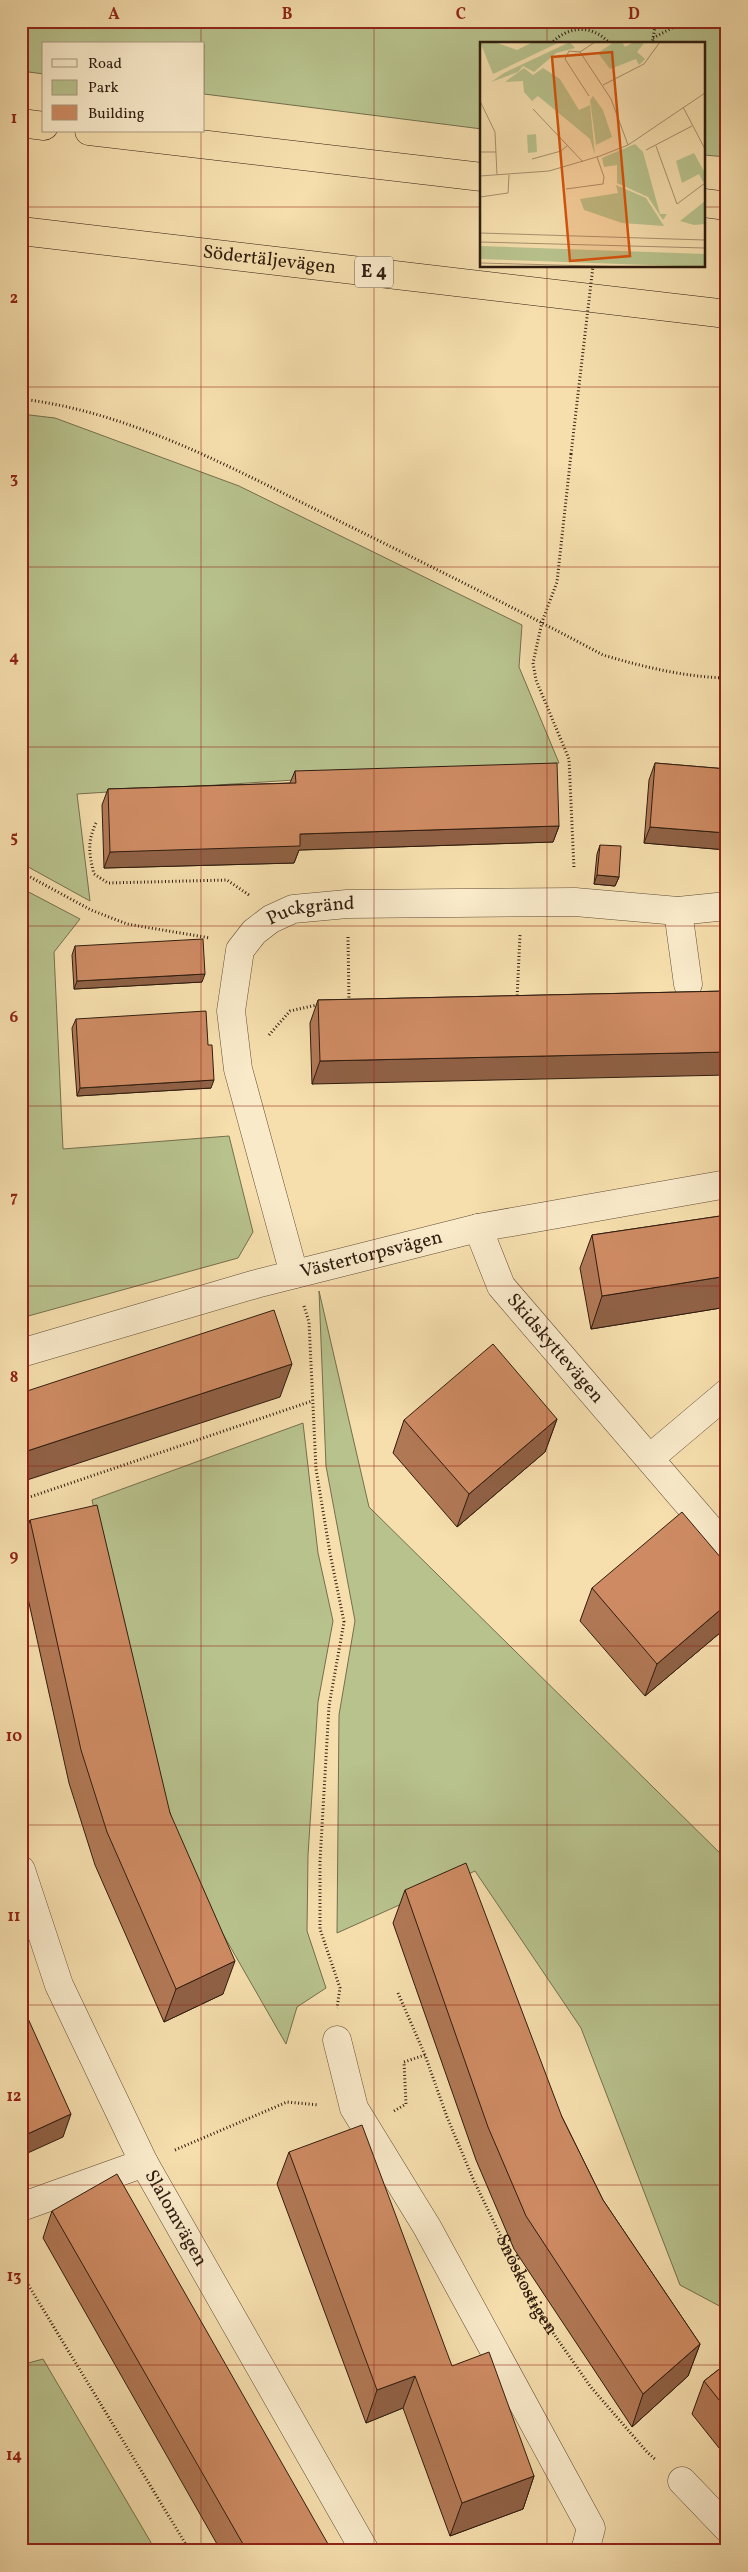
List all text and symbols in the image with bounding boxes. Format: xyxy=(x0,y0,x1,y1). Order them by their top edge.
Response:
text: A xyxy=(108,4,120,26)
text: B xyxy=(282,4,293,26)
text: C xyxy=(456,4,466,26)
text: D xyxy=(628,4,640,26)
legend xyxy=(42,42,205,132)
inset map xyxy=(480,42,706,268)
text: Road xyxy=(88,54,122,75)
text: Park xyxy=(88,78,119,99)
text: Building xyxy=(88,104,145,125)
text: 1 xyxy=(11,108,17,130)
street label: Södertäljevägen xyxy=(201,239,337,281)
road number: E 4 xyxy=(355,256,393,288)
text: 2 xyxy=(10,288,18,310)
text: 3 xyxy=(10,468,18,490)
text: 4 xyxy=(9,647,19,669)
text: 5 xyxy=(10,827,18,849)
street label: Puckgränd xyxy=(262,891,355,932)
text: 6 xyxy=(10,1007,19,1029)
text: 7 xyxy=(10,1187,18,1209)
street label: Västertorpsvägen xyxy=(298,1224,445,1285)
street label: Skidskyttevägen xyxy=(500,1288,609,1409)
text: 8 xyxy=(10,1367,18,1389)
text: 9 xyxy=(10,1546,19,1568)
text: 10 xyxy=(6,1726,22,1748)
text: 11 xyxy=(8,1906,20,1928)
text: 12 xyxy=(7,2086,21,2108)
street label: Slalomvägen xyxy=(138,2165,213,2271)
street label: Snöskostigen xyxy=(489,2230,564,2340)
text: 13 xyxy=(7,2266,21,2288)
text: 14 xyxy=(6,2445,22,2467)

